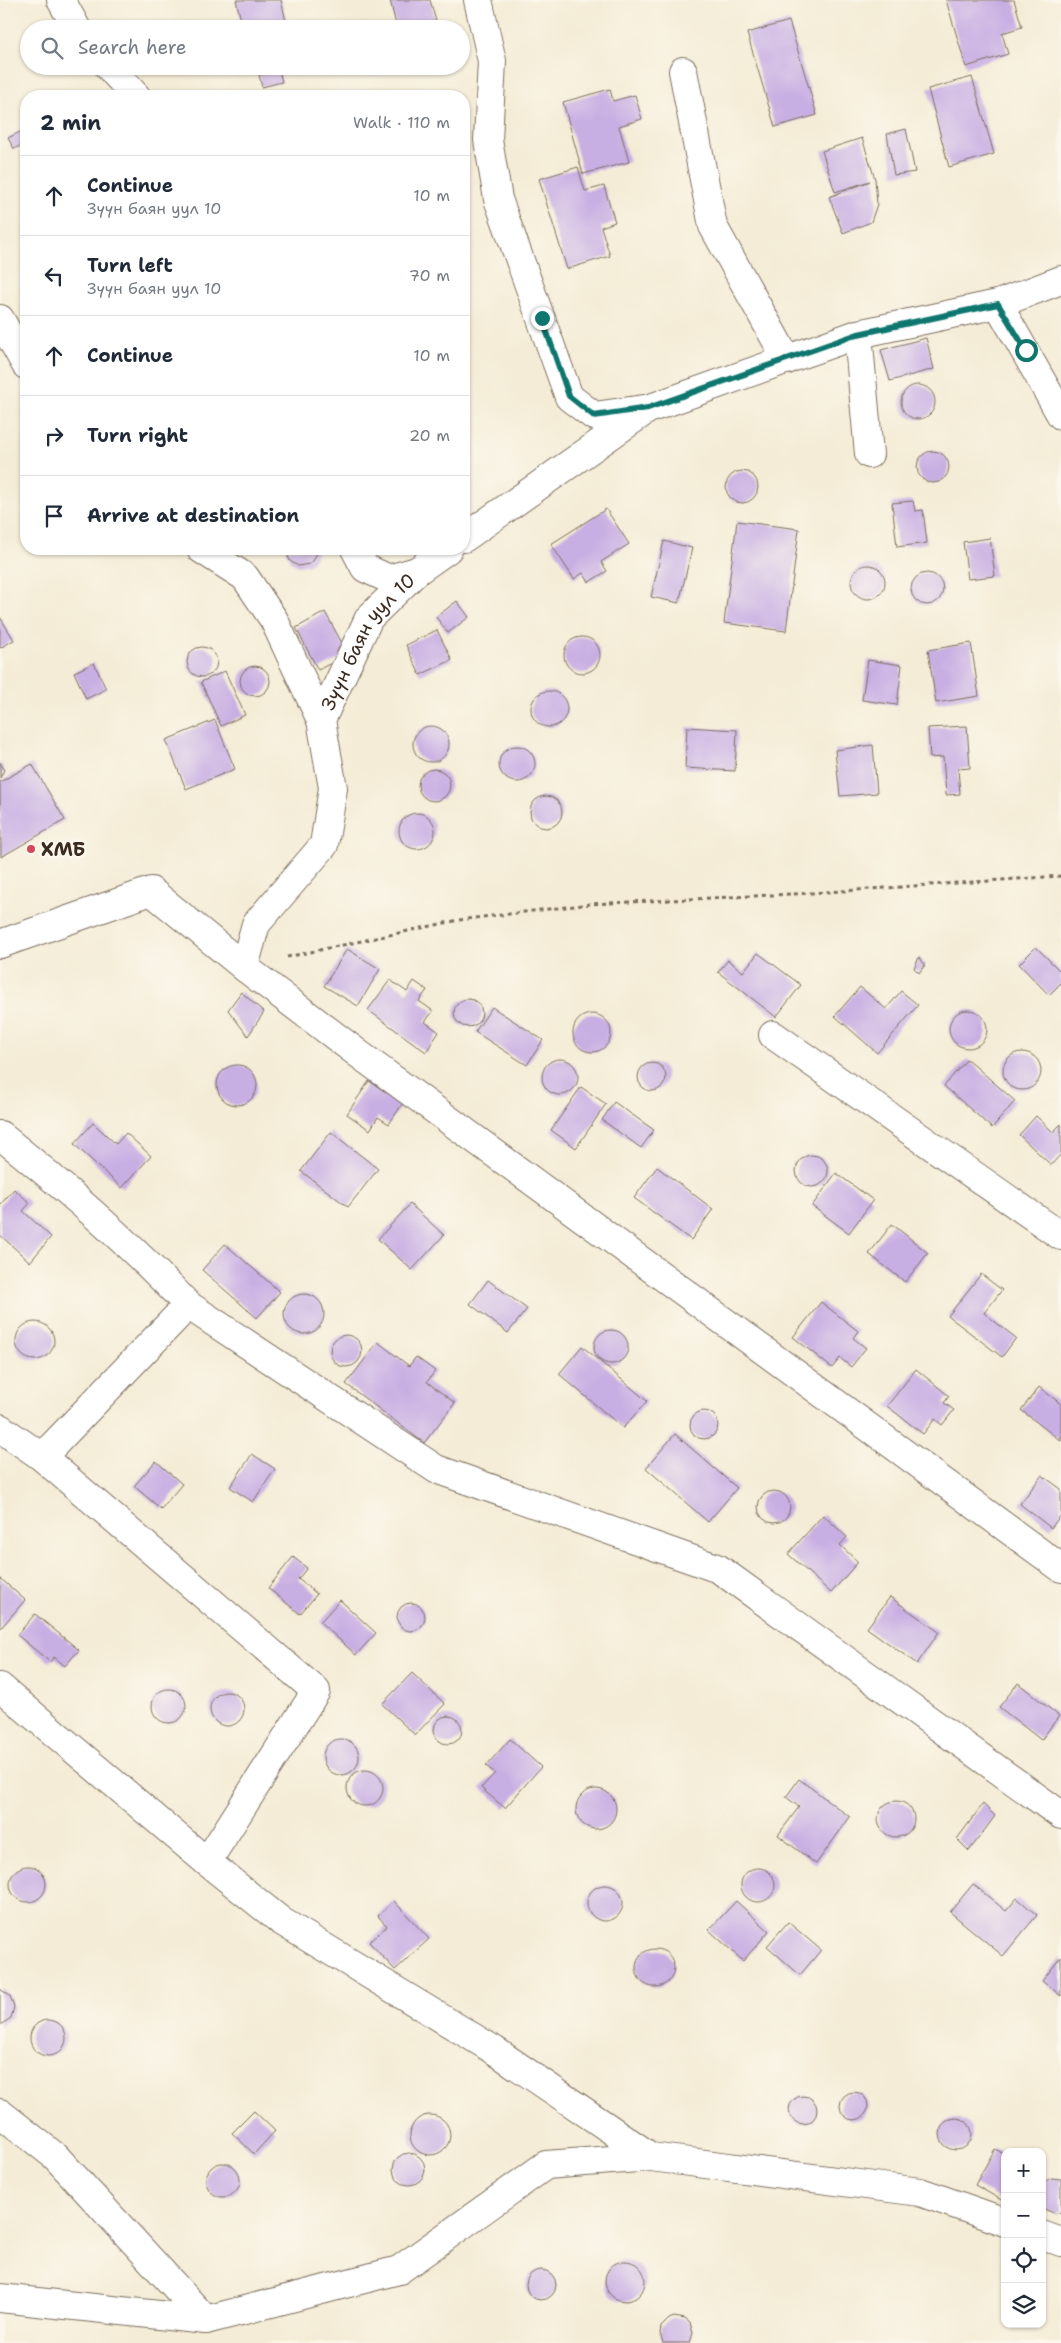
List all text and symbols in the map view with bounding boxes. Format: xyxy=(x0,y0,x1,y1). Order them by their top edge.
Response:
search box xyxy=(20,20,470,75)
icon: search xyxy=(38,34,66,62)
text: Search here xyxy=(78,35,187,60)
text: 2 min xyxy=(40,109,101,137)
text: Walk · 110 m xyxy=(353,112,450,133)
text: Continue xyxy=(87,173,173,198)
icon: ahead xyxy=(40,182,68,210)
text: 10 m xyxy=(413,185,450,206)
text: Зүүн баян уул 10 xyxy=(87,198,221,219)
text: Turn left xyxy=(87,253,173,278)
icon: left xyxy=(40,262,68,290)
text: 70 m xyxy=(409,265,450,286)
text: Зүүн баян уул 10 xyxy=(87,278,221,299)
route end xyxy=(531,307,554,330)
route start xyxy=(1015,339,1038,362)
icon: ahead xyxy=(40,342,68,370)
text: Continue xyxy=(87,343,173,368)
text: 10 m xyxy=(413,345,450,366)
icon: right xyxy=(40,422,68,450)
text: Turn right xyxy=(87,423,188,448)
text: 20 m xyxy=(409,425,450,446)
icon: arrive xyxy=(40,502,68,530)
text: Arrive at destination xyxy=(87,503,299,528)
street label: Зүүн баян уул 10 xyxy=(315,568,421,714)
place label: ХМБ xyxy=(41,837,85,862)
marker: ХМБ xyxy=(25,843,37,855)
map controls xyxy=(1001,2148,1046,2328)
button: + xyxy=(1001,2148,1046,2193)
button: − xyxy=(1001,2193,1046,2238)
button: locate xyxy=(1001,2238,1046,2283)
button: layers xyxy=(1001,2283,1046,2328)

